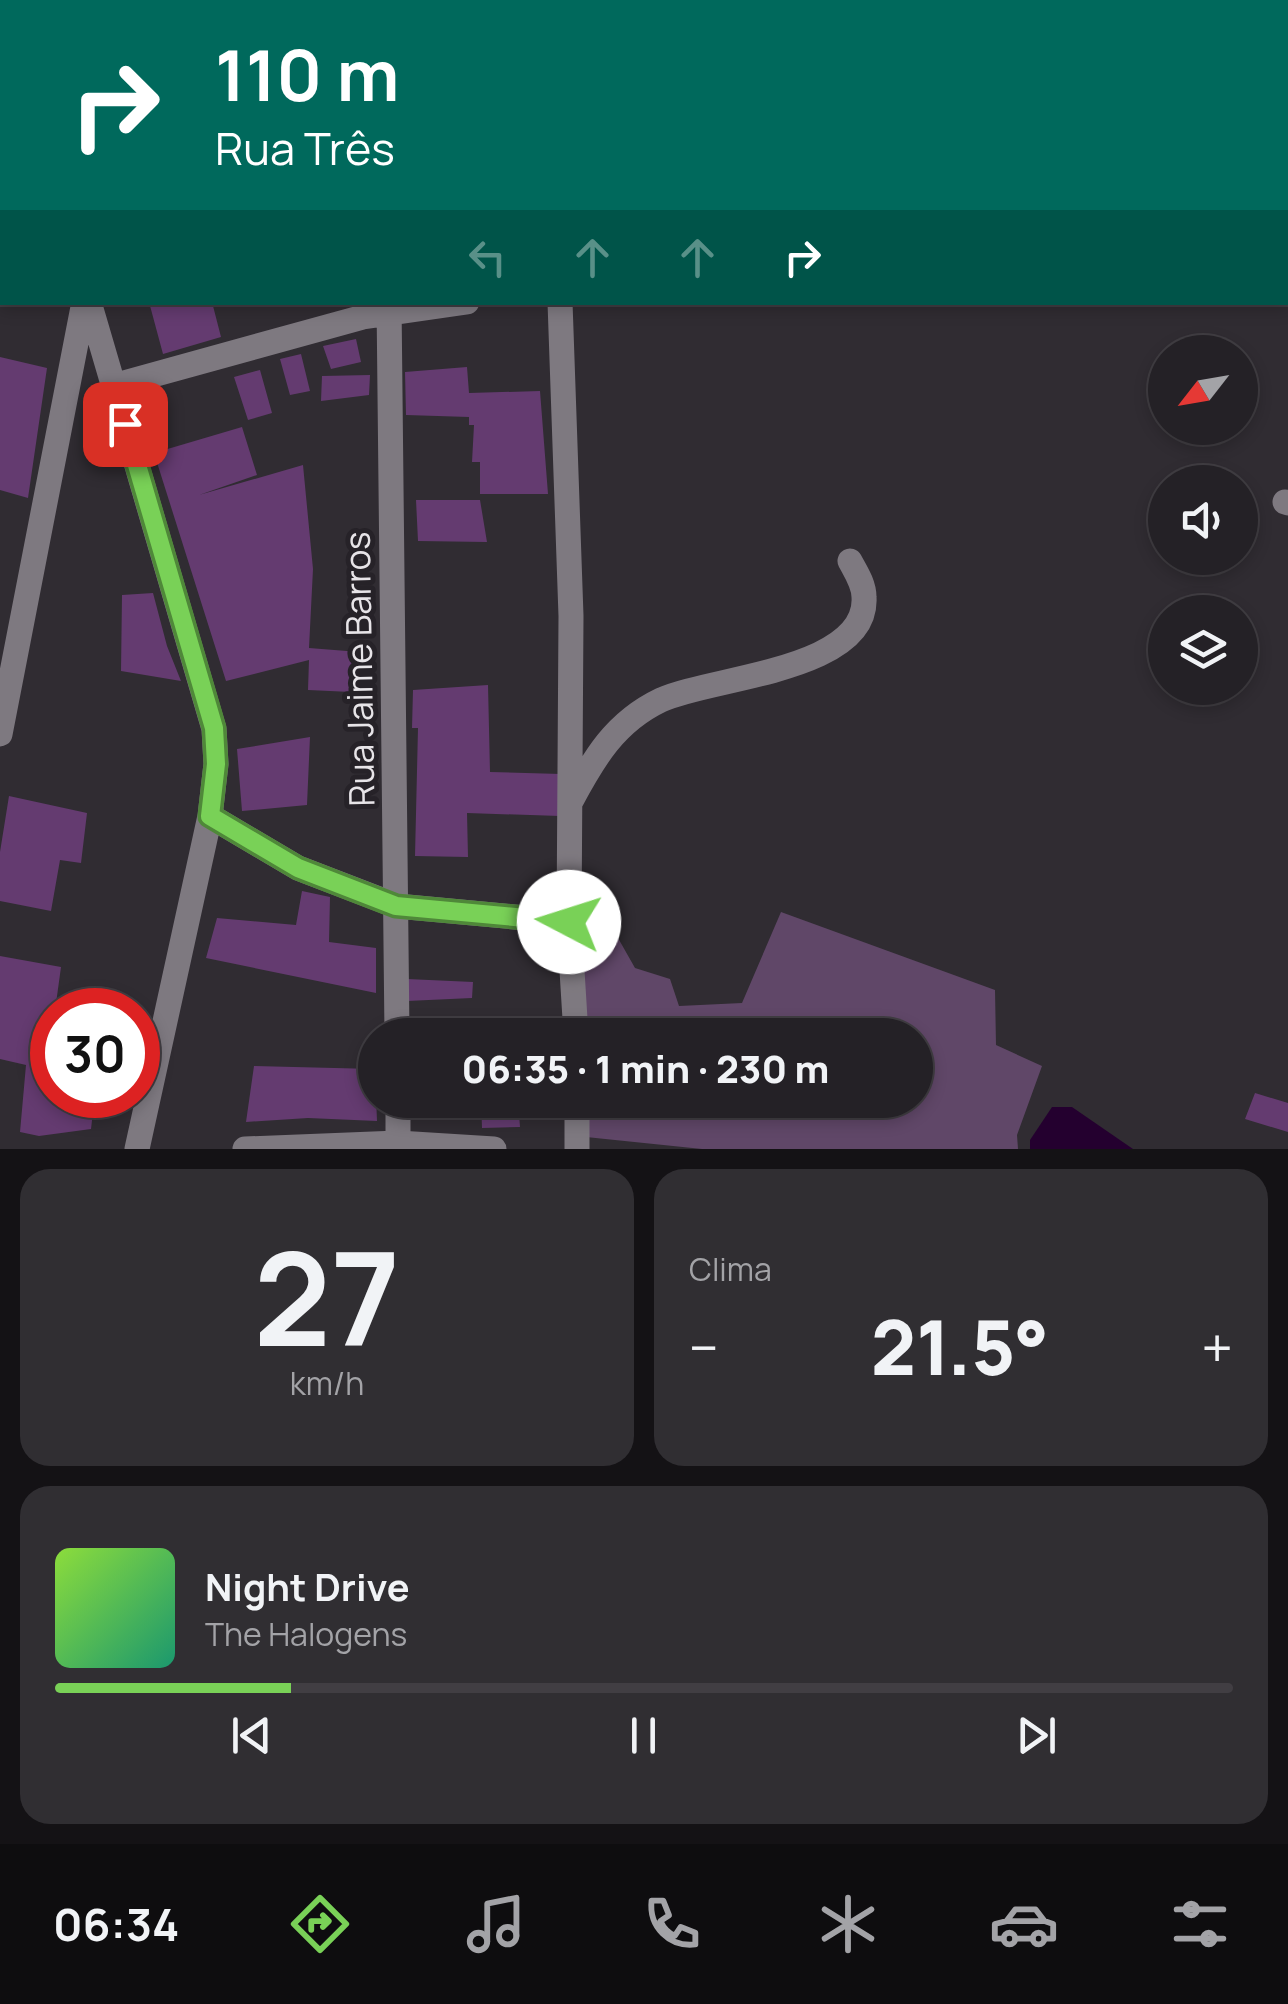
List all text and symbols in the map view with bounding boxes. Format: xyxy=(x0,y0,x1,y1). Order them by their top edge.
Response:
text: 110 m xyxy=(215,26,399,122)
icon: right xyxy=(50,40,180,170)
text: Rua Três xyxy=(215,117,395,179)
icon: left xyxy=(460,230,515,285)
icon: ahead xyxy=(565,230,620,285)
icon: ahead xyxy=(670,230,725,285)
icon: right xyxy=(775,230,830,285)
north arrow xyxy=(1148,335,1258,445)
map controls xyxy=(1148,335,1258,705)
pin xyxy=(83,382,168,467)
icon: arrive xyxy=(98,397,153,452)
button: sound xyxy=(1148,465,1258,575)
street label: Rua Jaime Barros xyxy=(333,531,385,807)
button: layers xyxy=(1148,595,1258,705)
position arrow xyxy=(517,870,621,974)
speed limit sign: 30 xyxy=(30,988,160,1118)
text: 06:35 · 1 min · 230 m xyxy=(462,1042,829,1094)
text: 27 xyxy=(254,1207,400,1385)
text: Clima xyxy=(689,1247,772,1291)
text: 21.5° xyxy=(871,1295,1049,1398)
text: − xyxy=(689,1309,719,1385)
text: + xyxy=(1201,1309,1233,1385)
text: km/h xyxy=(290,1361,364,1405)
text: Night Drive xyxy=(205,1560,410,1612)
text: The Halogens xyxy=(205,1612,407,1656)
icon: previous xyxy=(224,1708,279,1763)
icon: pause xyxy=(616,1708,671,1763)
icon: next xyxy=(1009,1708,1064,1763)
icon: directions xyxy=(285,1889,355,1959)
icon: music xyxy=(461,1889,531,1959)
icon: phone xyxy=(637,1889,707,1959)
icon: climate xyxy=(813,1889,883,1959)
icon: car xyxy=(989,1889,1059,1959)
icon: filters xyxy=(1165,1889,1235,1959)
text: 06:34 xyxy=(53,1893,180,1955)

